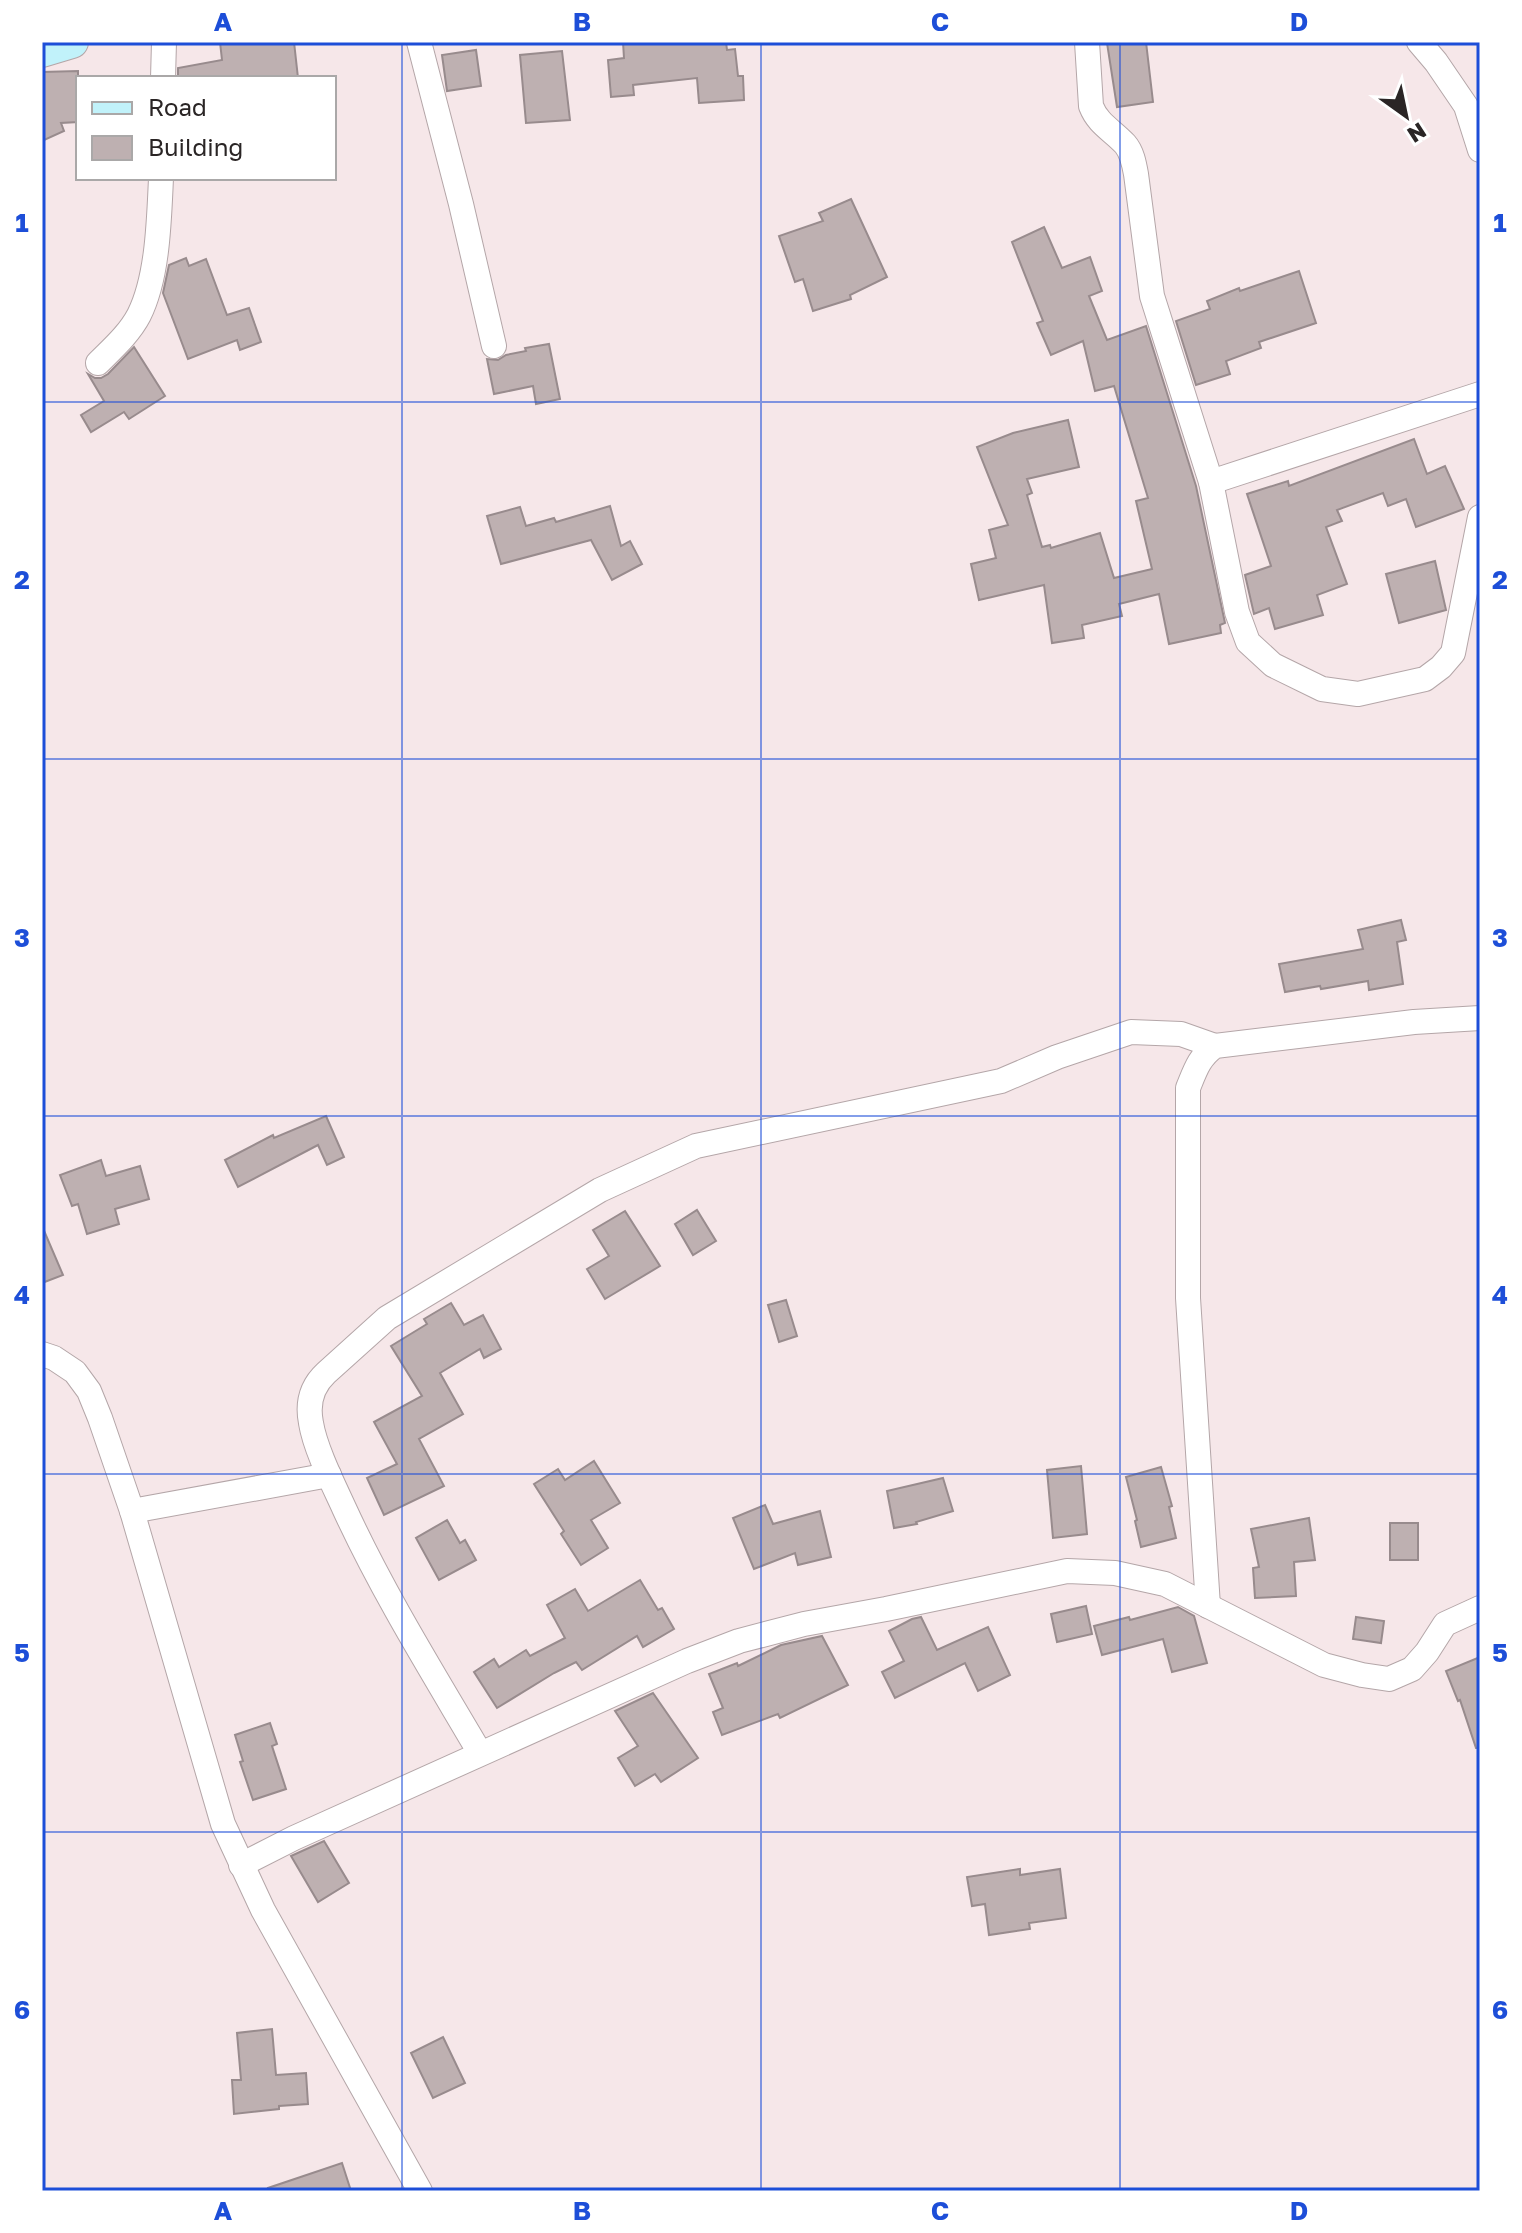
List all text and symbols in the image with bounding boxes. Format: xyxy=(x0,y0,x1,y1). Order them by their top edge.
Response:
text: A xyxy=(214,6,233,37)
text: B xyxy=(573,6,591,37)
text: C xyxy=(931,6,949,37)
text: D xyxy=(1290,6,1308,37)
legend xyxy=(76,76,336,180)
north arrow xyxy=(1366,76,1446,156)
text: Road xyxy=(148,92,207,121)
text: N xyxy=(1403,117,1432,149)
text: Building xyxy=(148,132,243,161)
text: 1 xyxy=(15,207,29,238)
text: 1 xyxy=(1493,207,1507,238)
text: 2 xyxy=(14,564,30,595)
text: 2 xyxy=(1492,564,1508,595)
text: 3 xyxy=(14,922,30,953)
text: 3 xyxy=(1492,922,1508,953)
text: 4 xyxy=(14,1279,30,1310)
text: 4 xyxy=(1492,1279,1508,1310)
text: 5 xyxy=(14,1637,30,1668)
text: 5 xyxy=(1492,1637,1508,1668)
text: 6 xyxy=(14,1994,30,2025)
text: 6 xyxy=(1492,1994,1508,2025)
text: A xyxy=(214,2195,233,2226)
text: B xyxy=(573,2195,591,2226)
text: C xyxy=(931,2195,949,2226)
text: D xyxy=(1290,2195,1308,2226)

